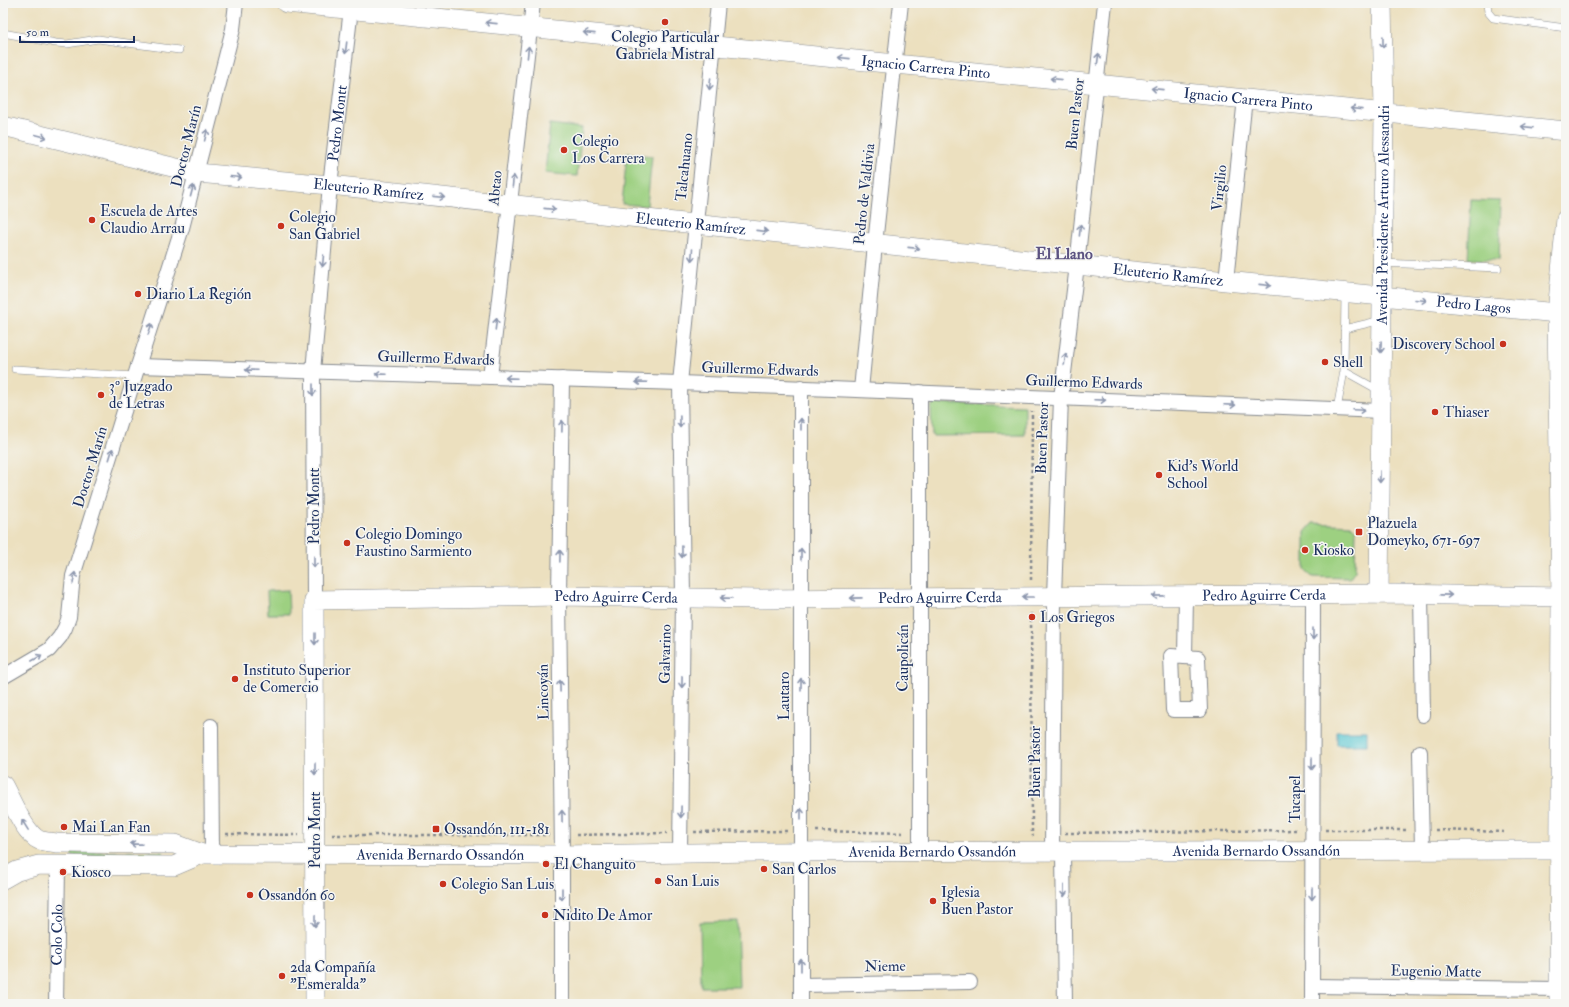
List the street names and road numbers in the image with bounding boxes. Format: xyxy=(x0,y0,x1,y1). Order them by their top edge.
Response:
street label: Ignacio Carrera Pinto xyxy=(860,52,991,83)
street label: Buen Pastor xyxy=(1062,77,1089,151)
street label: Pedro Montt xyxy=(324,84,352,163)
street label: Ignacio Carrera Pinto xyxy=(1183,84,1314,116)
street label: Doctor Marín xyxy=(167,103,206,189)
street label: Avenida Presidente Arturo Alessandri xyxy=(1373,105,1394,326)
street label: Talcahuano xyxy=(671,132,698,202)
street label: Pedro de Valdivia xyxy=(850,142,879,246)
street label: Virgilio xyxy=(1208,164,1231,212)
street label: Abtao xyxy=(484,170,507,208)
street label: Eleuterio Ramírez xyxy=(312,175,425,205)
street label: Eleuterio Ramírez xyxy=(634,209,747,240)
street label: Eleuterio Ramírez xyxy=(1112,260,1224,291)
street label: Pedro Lagos xyxy=(1435,292,1512,318)
street label: Guillermo Edwards xyxy=(377,347,495,370)
street label: Guillermo Edwards xyxy=(701,358,819,381)
street label: Guillermo Edwards xyxy=(1025,371,1143,394)
street label: Buen Pastor xyxy=(1032,401,1053,474)
street label: Doctor Marín xyxy=(69,424,112,510)
street label: Pedro Montt xyxy=(305,467,324,544)
street label: Pedro Aguirre Cerda xyxy=(1202,586,1327,606)
street label: Pedro Aguirre Cerda xyxy=(554,587,679,608)
street label: Pedro Aguirre Cerda xyxy=(878,588,1003,608)
street label: Galvarino xyxy=(655,624,676,684)
street label: Caupolicán xyxy=(894,624,914,692)
street label: Lincoyán xyxy=(534,663,553,720)
street label: Lautaro xyxy=(775,672,794,720)
street label: Buen Pastor xyxy=(1026,726,1045,798)
street label: Tucapel xyxy=(1286,775,1306,823)
street label: Pedro Montt xyxy=(306,791,325,868)
street label: Avenida Bernardo Ossandón xyxy=(847,842,1017,862)
street label: Avenida Bernardo Ossandón xyxy=(1171,842,1341,861)
street label: Avenida Bernardo Ossandón xyxy=(355,845,525,865)
street label: Colo Colo xyxy=(48,904,67,966)
street label: Nieme xyxy=(864,957,906,976)
street label: Eugenio Matte xyxy=(1390,961,1482,982)

